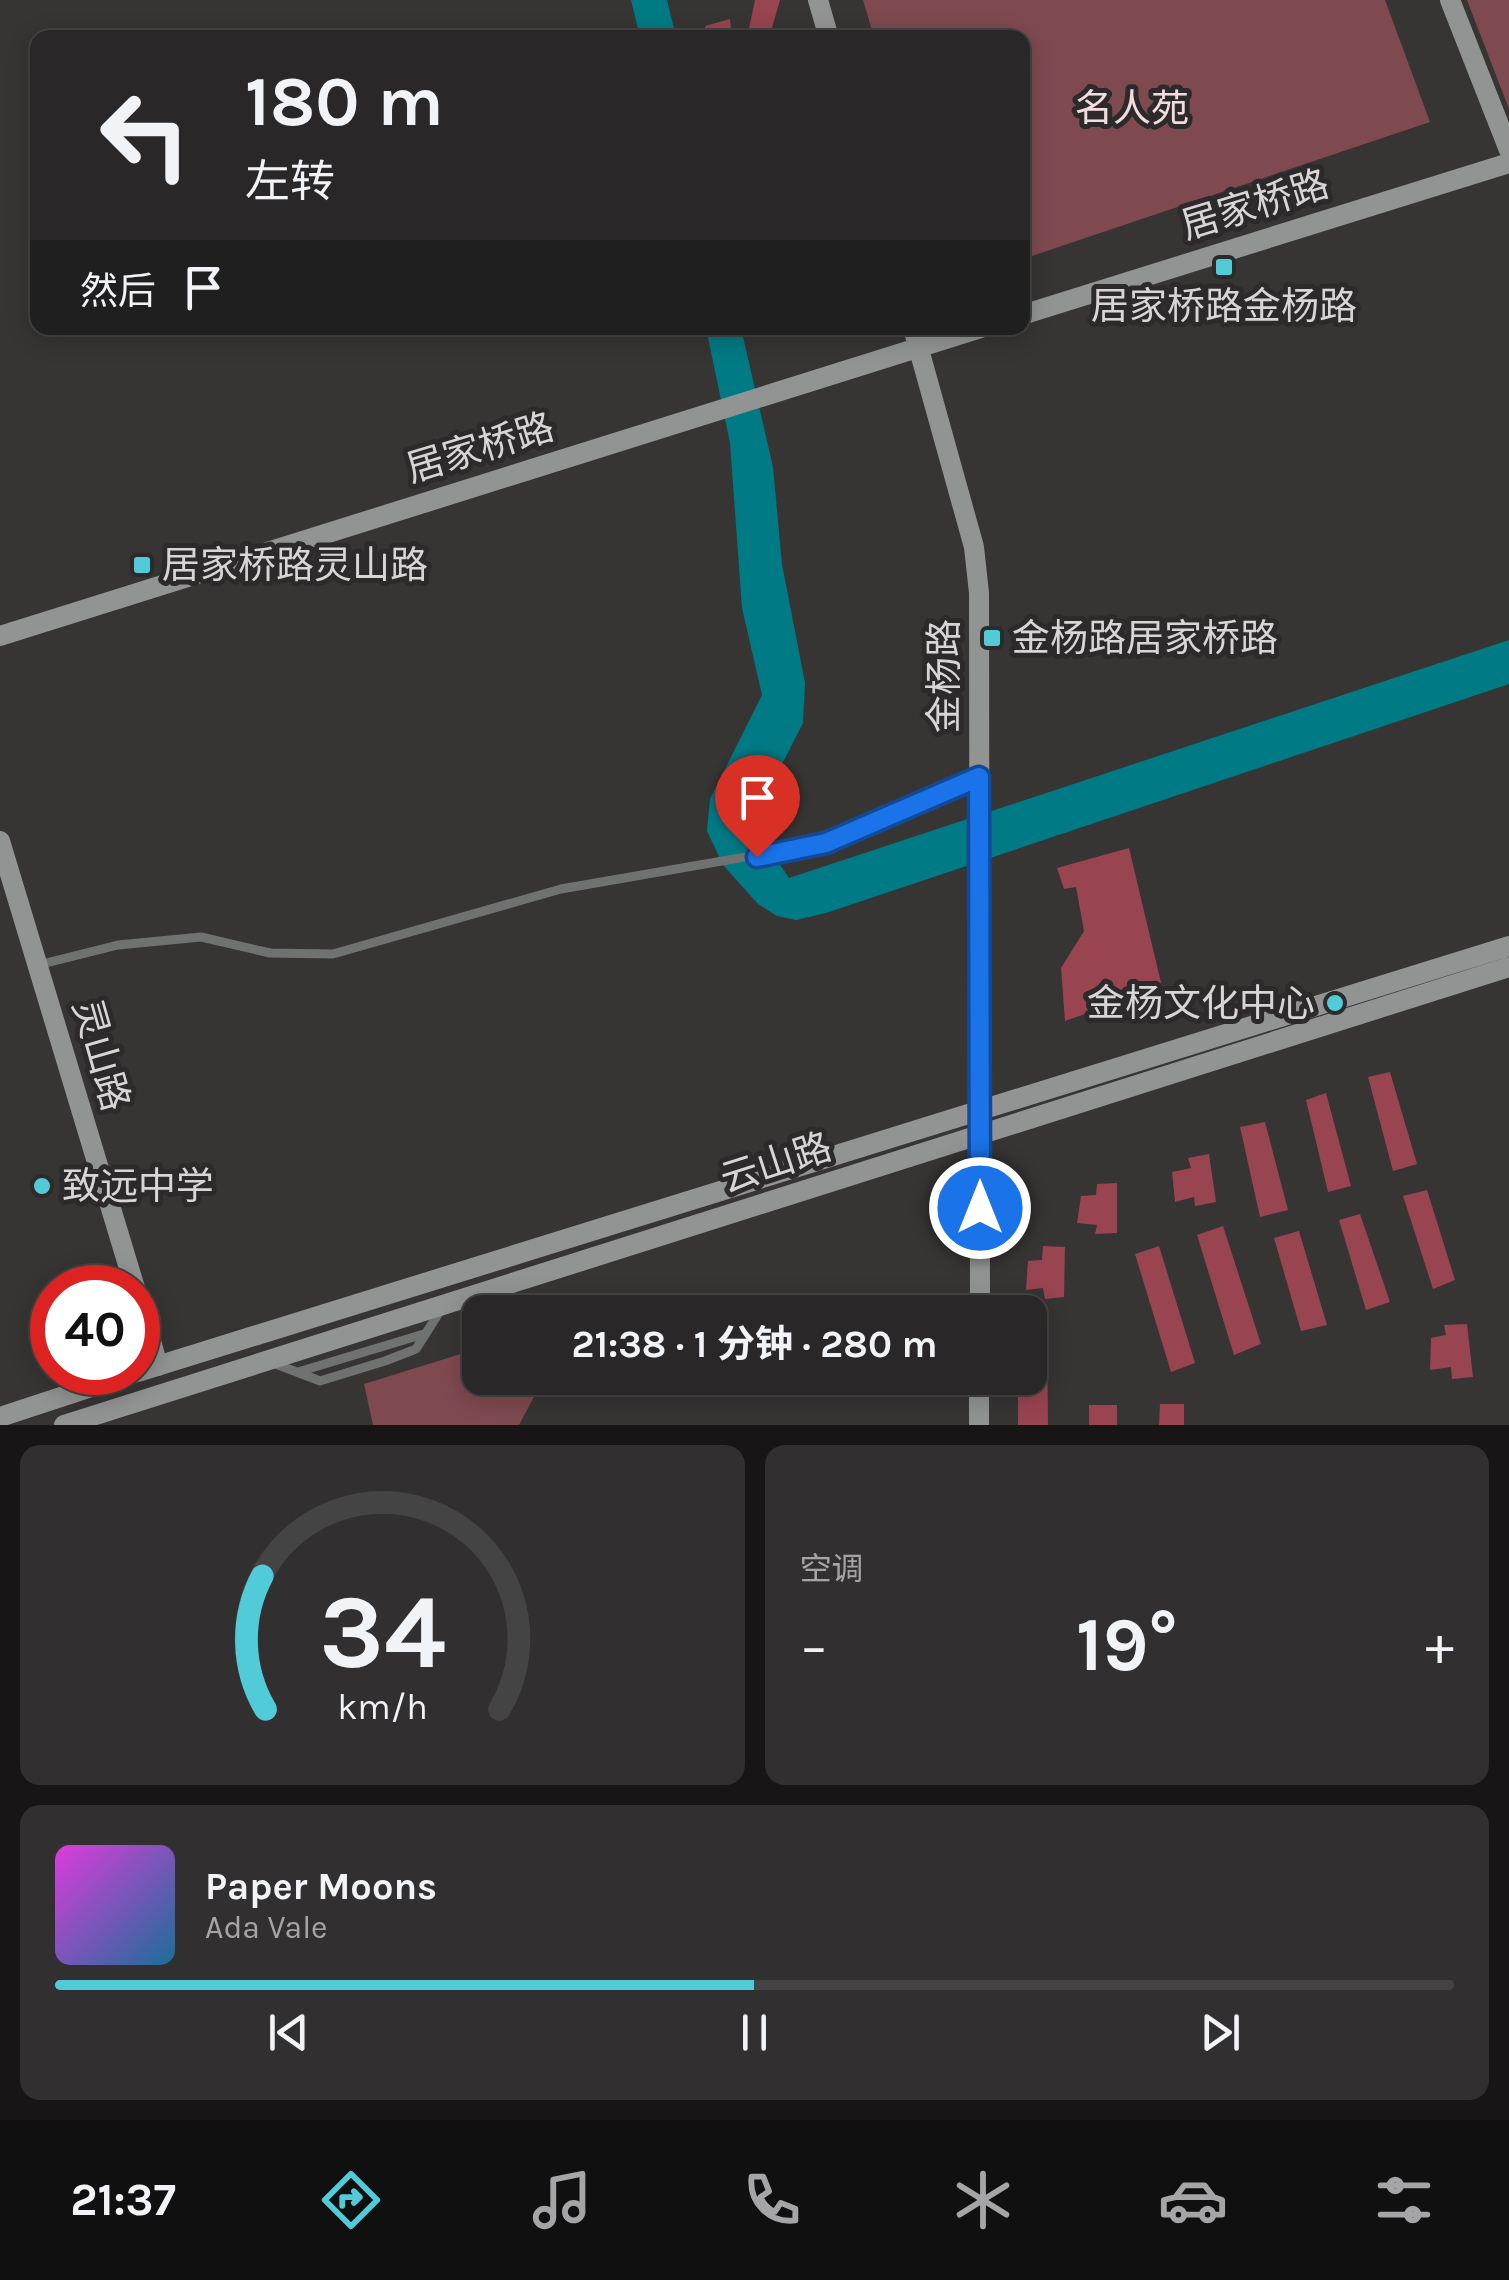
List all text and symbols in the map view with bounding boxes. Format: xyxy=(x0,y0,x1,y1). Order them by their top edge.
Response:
text: 180 m xyxy=(245,61,444,143)
icon: left xyxy=(80,70,210,200)
park label: 名人苑 xyxy=(1075,86,1189,131)
text: 左转 xyxy=(245,156,335,208)
street label: 居家桥路 xyxy=(1176,161,1334,249)
marker: 居家桥路金杨路 xyxy=(1213,256,1235,278)
icon: arrive xyxy=(176,260,231,315)
text: 然后 xyxy=(80,269,156,314)
place label: 居家桥路金杨路 xyxy=(1091,284,1357,329)
street label: 居家桥路 xyxy=(401,404,559,492)
place label: 居家桥路灵山路 xyxy=(162,543,428,588)
marker: 居家桥路灵山路 xyxy=(131,554,153,576)
place label: 金杨路居家桥路 xyxy=(1012,616,1278,661)
street label: 金杨路 xyxy=(922,619,967,733)
marker: 金杨路居家桥路 xyxy=(981,627,1003,649)
pin xyxy=(715,755,800,858)
icon: arrive xyxy=(730,770,785,825)
place label: 金杨文化中心 xyxy=(1087,981,1315,1026)
marker: 金杨文化中心 xyxy=(1324,992,1346,1014)
street label: 灵山路 xyxy=(64,994,138,1116)
street label: 云山路 xyxy=(715,1124,837,1202)
position arrow xyxy=(928,1156,1032,1260)
place label: 致远中学 xyxy=(62,1164,214,1209)
marker: 致远中学 xyxy=(31,1175,53,1197)
speed limit sign: 40 xyxy=(30,1265,160,1395)
text: 21:38 · 1 分钟 · 280 m xyxy=(571,1322,938,1367)
text: 空调 xyxy=(800,1551,864,1588)
text: 34 xyxy=(319,1572,446,1693)
text: 19° xyxy=(1076,1601,1178,1689)
text: − xyxy=(800,1614,828,1678)
text: + xyxy=(1425,1614,1454,1678)
text: km/h xyxy=(337,1686,428,1728)
text: Paper Moons xyxy=(205,1864,437,1909)
text: Ada Vale xyxy=(205,1909,328,1946)
icon: previous xyxy=(261,2005,316,2060)
icon: pause xyxy=(727,2005,782,2060)
icon: next xyxy=(1193,2005,1248,2060)
icon: directions xyxy=(316,2165,386,2235)
icon: music xyxy=(527,2165,597,2235)
icon: phone xyxy=(737,2165,807,2235)
icon: climate xyxy=(948,2165,1018,2235)
icon: car xyxy=(1158,2165,1228,2235)
icon: filters xyxy=(1369,2165,1439,2235)
text: 21:37 xyxy=(70,2174,176,2226)

